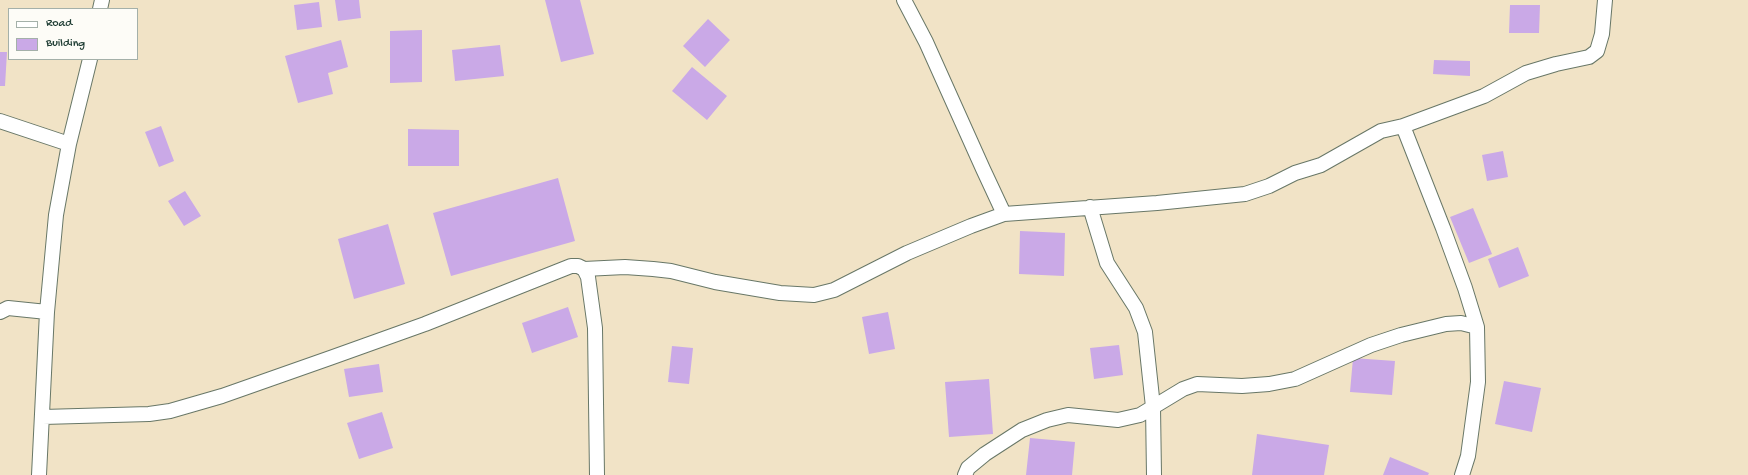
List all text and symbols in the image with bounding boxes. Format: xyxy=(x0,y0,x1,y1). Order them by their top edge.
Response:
legend xyxy=(8,8,138,60)
text: Road xyxy=(46,17,72,31)
text: Building xyxy=(46,37,85,51)

